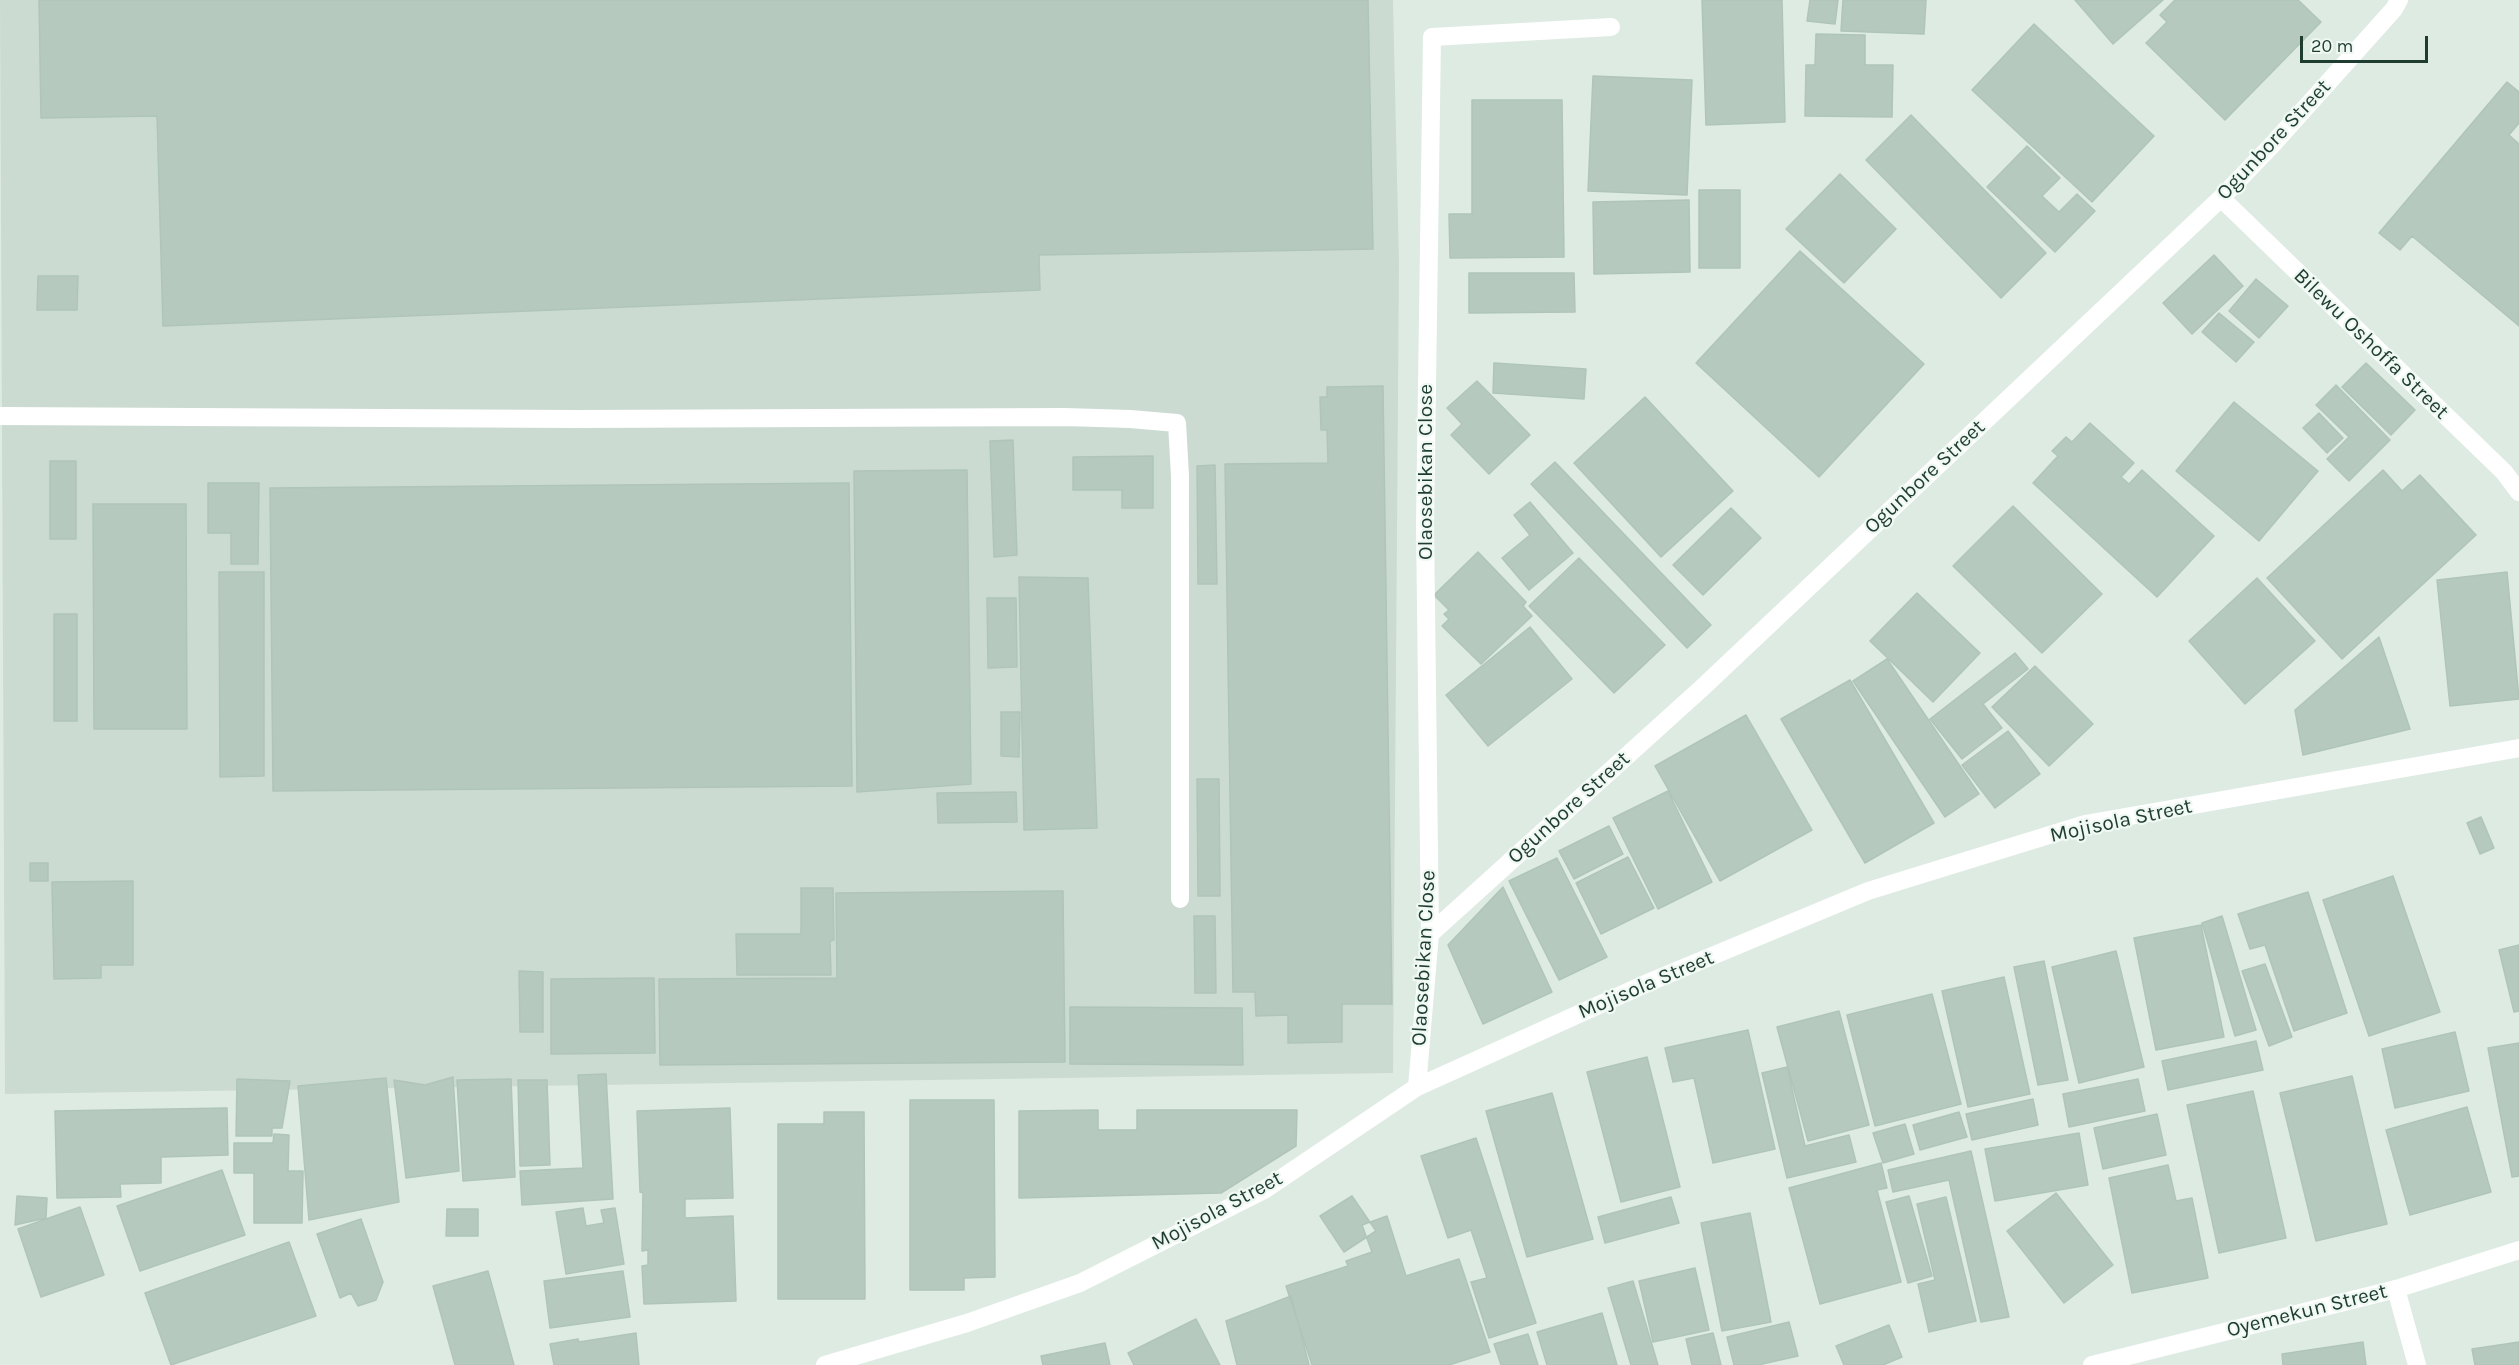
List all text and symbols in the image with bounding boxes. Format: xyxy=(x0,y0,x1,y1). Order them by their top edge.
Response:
scale bar xyxy=(2303,24,2430,62)
text: 20 m xyxy=(2311,35,2353,57)
street label: Ogunbore Street xyxy=(2212,74,2336,206)
street label: Bilewu Oshoffa Street xyxy=(2288,263,2454,425)
street label: Olaosebikan Close xyxy=(1413,384,1439,560)
street label: Ogunbore Street xyxy=(1859,415,1991,539)
street label: Ogunbore Street xyxy=(1503,747,1635,869)
street label: Mojisola Street xyxy=(2048,794,2194,848)
street label: Olaosebikan Close xyxy=(1407,869,1441,1047)
street label: Mojisola Street xyxy=(1574,945,1718,1025)
street label: Mojisola Street xyxy=(1147,1166,1287,1256)
street label: Oyemekun Street xyxy=(2224,1279,2390,1343)

